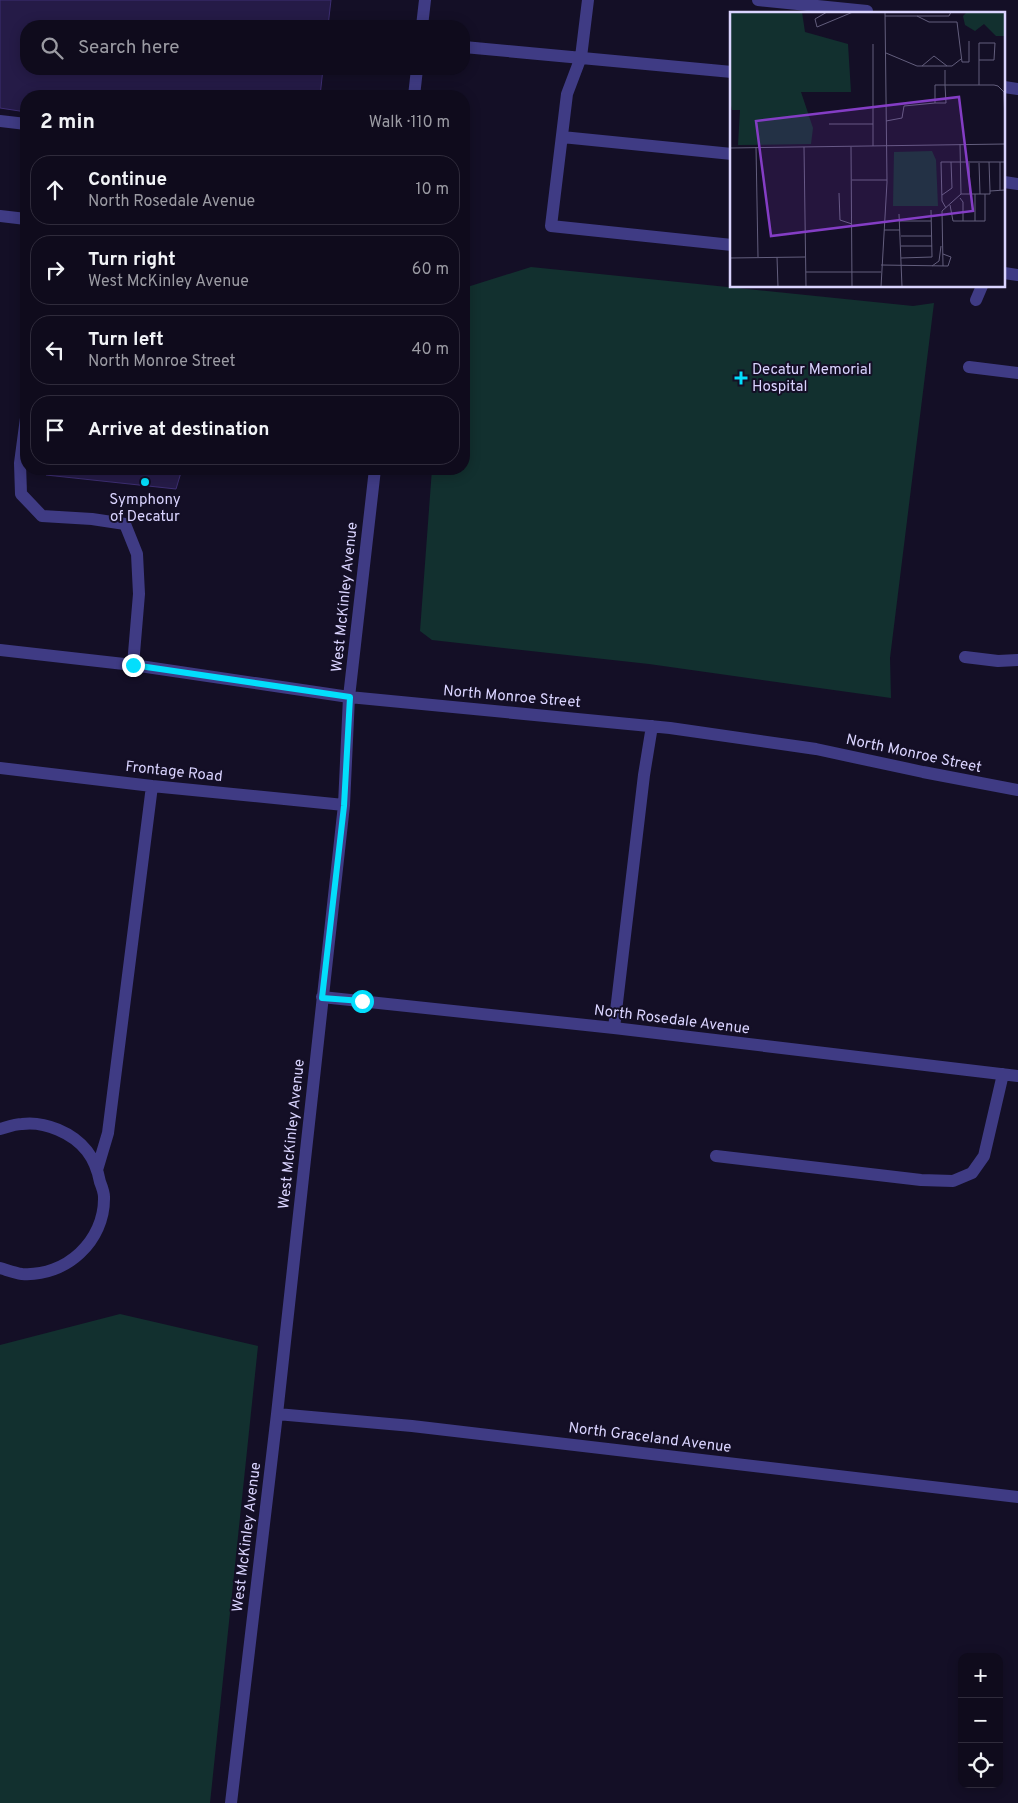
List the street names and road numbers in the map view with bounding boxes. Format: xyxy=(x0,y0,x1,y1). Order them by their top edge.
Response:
street label: West McKinley Avenue xyxy=(328,521,363,673)
street label: North Monroe Street xyxy=(442,682,582,713)
street label: North Monroe Street xyxy=(844,731,983,778)
street label: Frontage Road xyxy=(124,758,223,787)
street label: North Rosedale Avenue xyxy=(593,1002,751,1039)
street label: West McKinley Avenue xyxy=(275,1058,310,1210)
street label: North Graceland Avenue xyxy=(567,1419,732,1458)
street label: West McKinley Avenue xyxy=(229,1461,266,1613)

